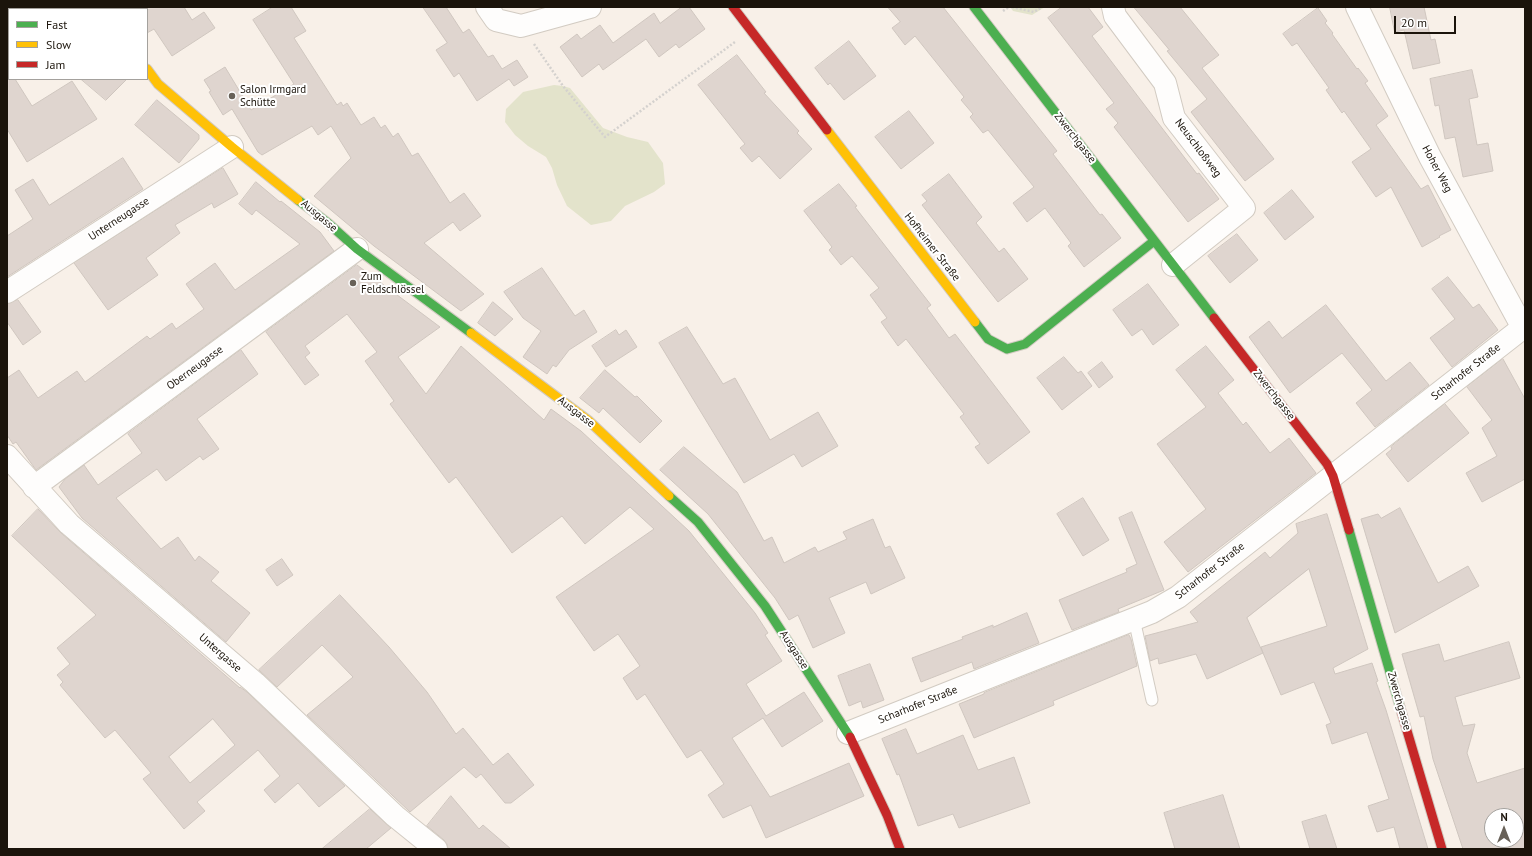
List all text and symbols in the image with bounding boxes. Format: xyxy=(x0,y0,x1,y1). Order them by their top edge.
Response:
legend xyxy=(8,8,148,80)
scale bar xyxy=(1396,8,1458,34)
text: 20 m xyxy=(1401,15,1427,30)
text: Fast xyxy=(46,17,67,32)
text: Slow xyxy=(46,37,71,52)
text: Jam xyxy=(46,57,65,72)
place label: Salon Irmgard Schütte xyxy=(240,83,306,109)
marker: Salon Irmgard Schütte xyxy=(227,91,237,101)
street label: Zwerchgasse xyxy=(1051,110,1099,166)
street label: Neuschloßweg xyxy=(1172,116,1224,180)
street label: Hoher Weg xyxy=(1419,143,1455,195)
street label: Unterneugasse xyxy=(86,194,152,244)
street label: Ausgasse xyxy=(298,197,340,235)
street label: Hofheimer Straße xyxy=(901,210,963,284)
place label: Zum Feldschlössel xyxy=(361,270,424,296)
marker: Zum Feldschlössel xyxy=(348,278,358,288)
street label: Scharhofer Straße xyxy=(1429,341,1503,403)
street label: Oberneugasse xyxy=(164,343,226,393)
street label: Zwerchgasse xyxy=(1250,367,1298,423)
street label: Ausgasse xyxy=(555,393,597,431)
street label: Scharhofer Straße xyxy=(1173,540,1247,602)
street label: Ausgasse xyxy=(777,628,811,672)
street label: Untergasse xyxy=(196,631,244,675)
street label: Zwerchgasse xyxy=(1384,670,1414,732)
street label: Scharhofer Straße xyxy=(876,683,960,727)
north arrow xyxy=(1484,808,1524,848)
text: N xyxy=(1500,810,1508,824)

